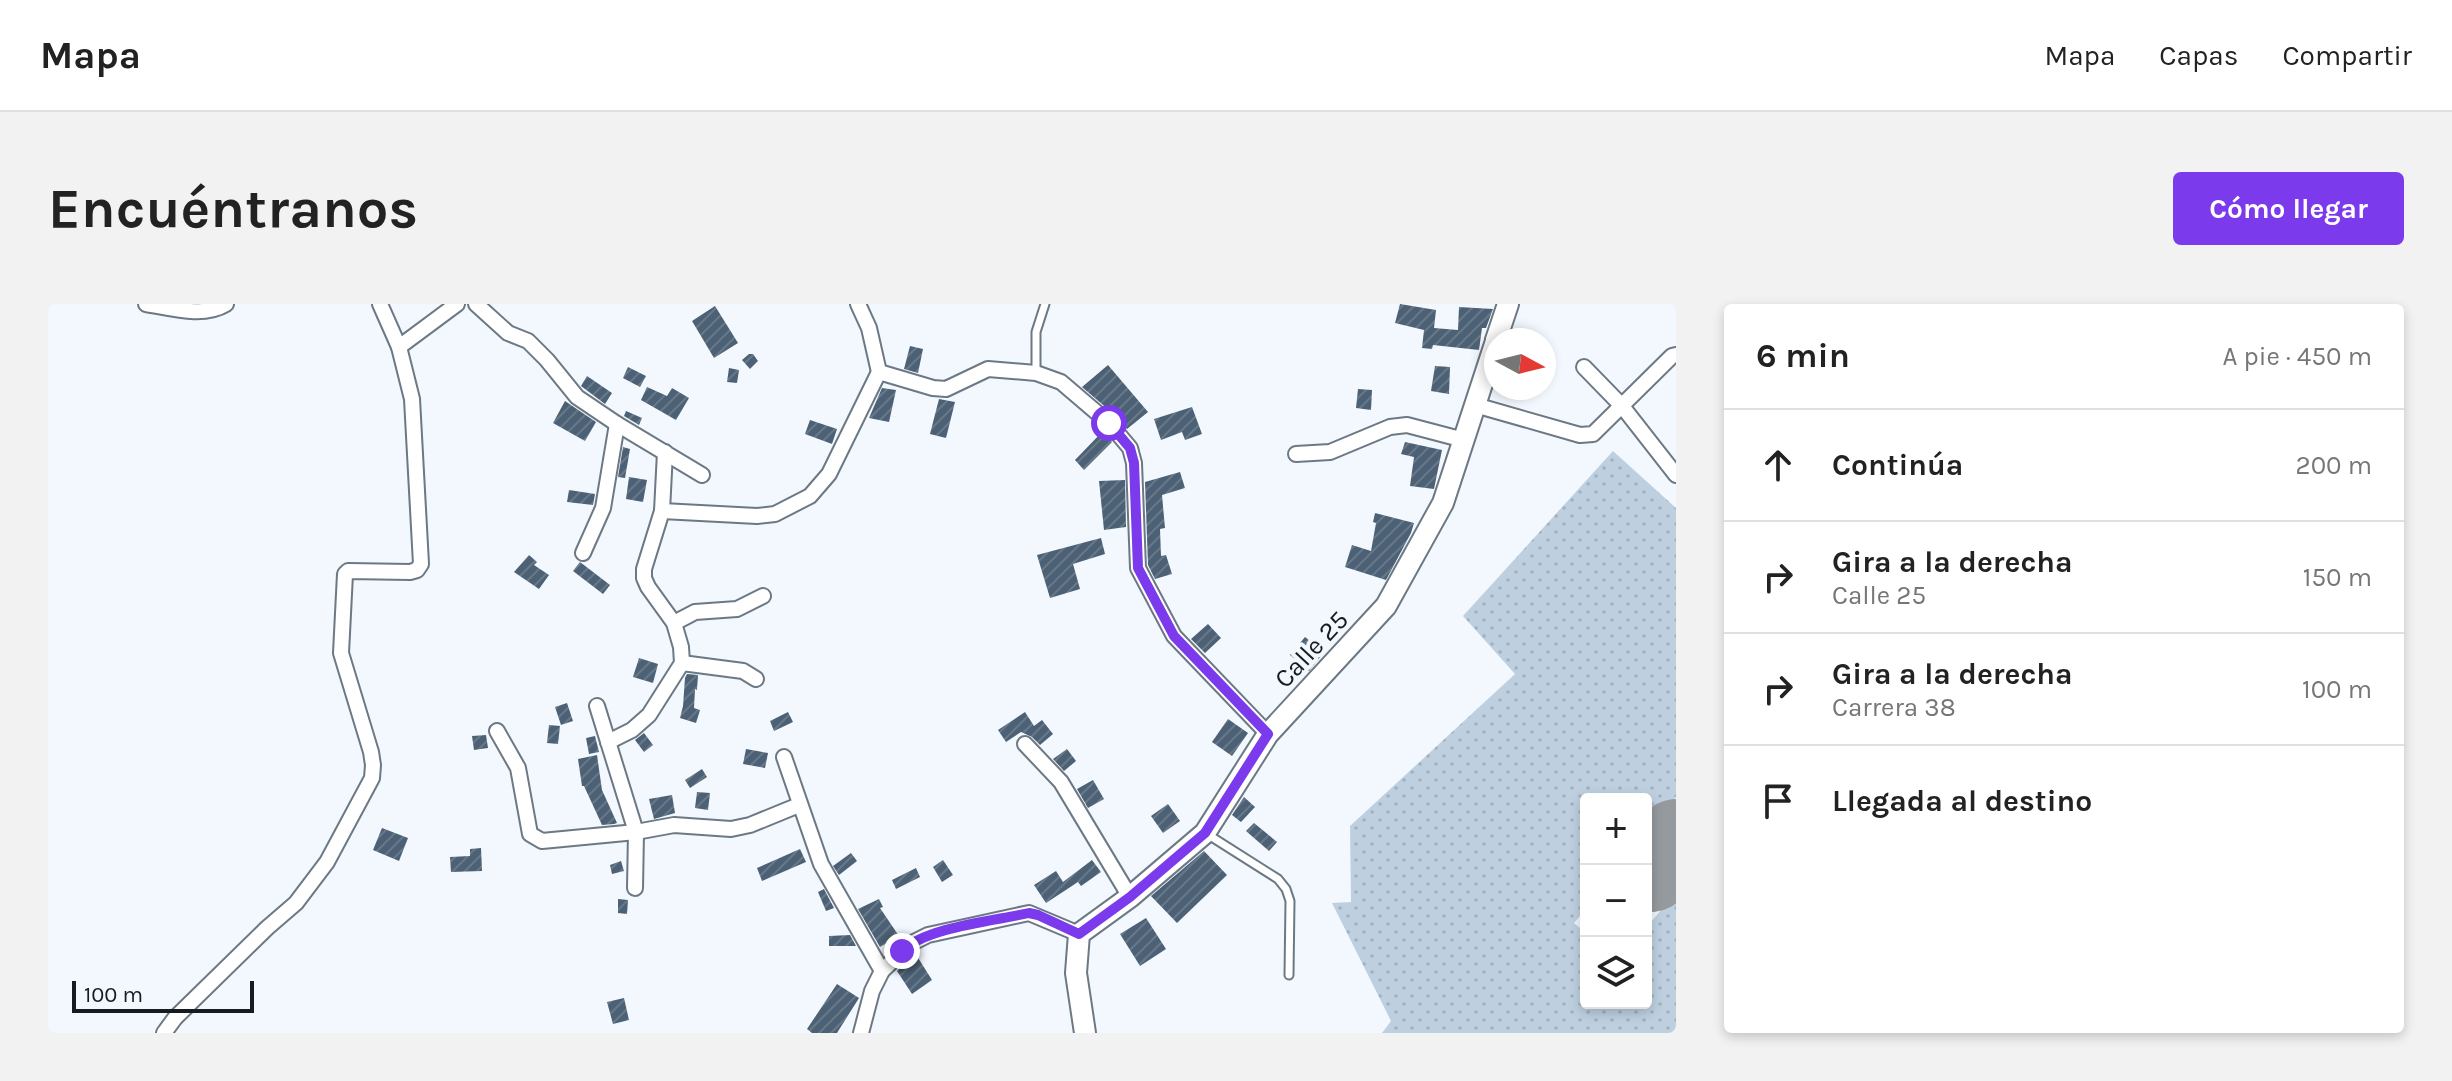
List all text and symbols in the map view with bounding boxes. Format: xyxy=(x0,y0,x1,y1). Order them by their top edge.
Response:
text: Mapa xyxy=(40,33,141,78)
text: Mapa xyxy=(2044,39,2115,72)
text: Capas xyxy=(2159,39,2238,72)
text: Compartir xyxy=(2282,39,2412,72)
button: Cómo llegar xyxy=(2173,172,2404,245)
text: Encuéntranos xyxy=(48,176,418,241)
north arrow xyxy=(1484,328,1556,400)
text: 6 min xyxy=(1756,336,1850,376)
text: A pie · 450 m xyxy=(2222,341,2372,372)
route start xyxy=(1091,405,1127,441)
icon: ahead xyxy=(1756,443,1800,487)
text: Continúa xyxy=(1832,447,1963,483)
text: 200 m xyxy=(2296,450,2372,481)
text: Gira a la derecha xyxy=(1832,544,2073,580)
icon: right xyxy=(1756,555,1800,599)
text: 150 m xyxy=(2303,562,2372,593)
text: Calle 25 xyxy=(1832,580,1926,611)
street label: Calle 25 xyxy=(1268,604,1355,694)
text: Gira a la derecha xyxy=(1832,656,2073,692)
icon: right xyxy=(1756,667,1800,711)
text: 100 m xyxy=(2302,674,2372,705)
text: Carrera 38 xyxy=(1832,692,1956,723)
icon: arrive xyxy=(1756,779,1800,823)
text: Llegada al destino xyxy=(1832,783,2092,819)
map controls xyxy=(1580,793,1652,1009)
button: + xyxy=(1580,793,1652,865)
button: − xyxy=(1580,865,1652,937)
route end xyxy=(884,933,920,969)
button: layers xyxy=(1580,937,1652,1009)
scale bar xyxy=(72,977,254,1013)
text: 100 m xyxy=(84,982,143,1008)

